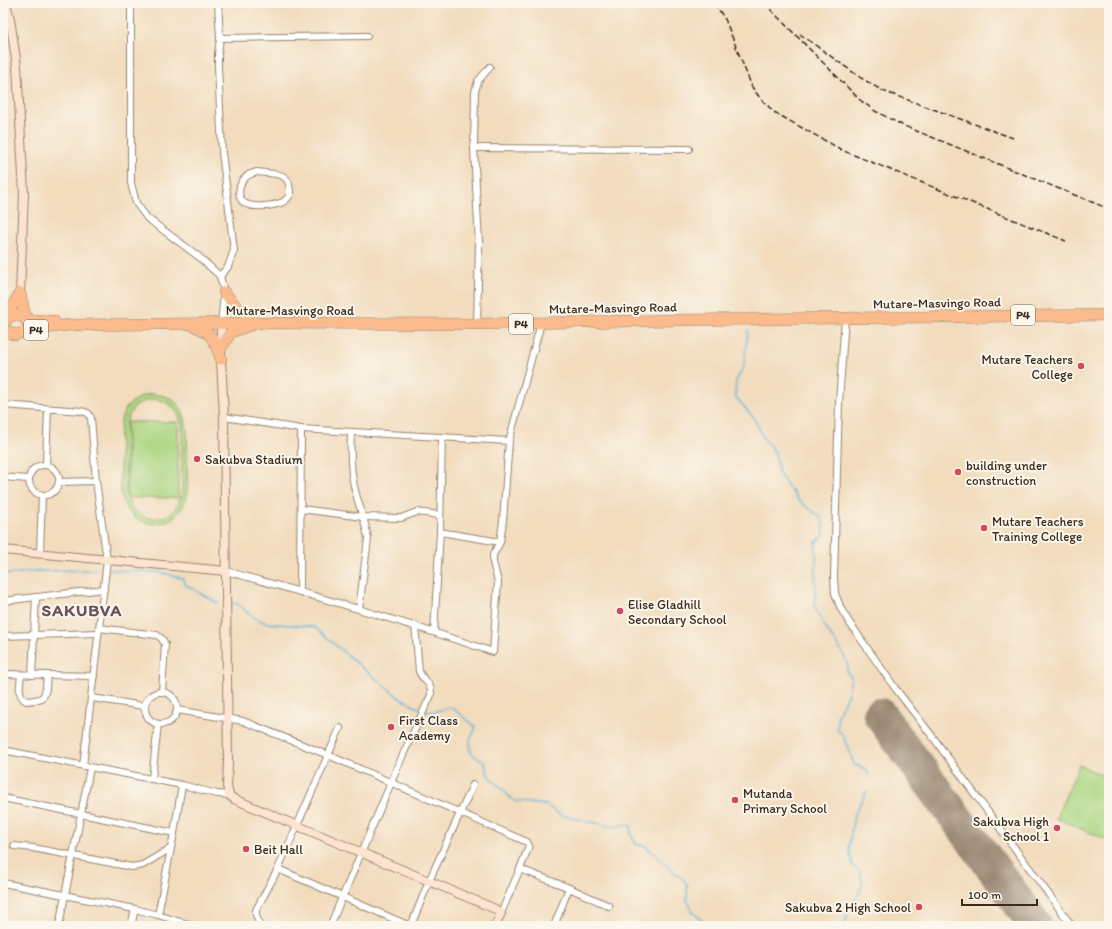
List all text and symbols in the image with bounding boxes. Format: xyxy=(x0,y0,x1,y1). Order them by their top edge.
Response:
street label: Mutare-Masvingo Road xyxy=(873,294,1001,312)
street label: Mutare-Masvingo Road xyxy=(549,299,677,317)
street label: Mutare-Masvingo Road xyxy=(226,303,354,318)
road number: P4 xyxy=(1011,305,1035,325)
road number: P4 xyxy=(509,314,533,334)
road number: P4 xyxy=(24,320,48,340)
place label: Mutare Teachers College xyxy=(982,352,1073,382)
marker: Mutare Teachers College xyxy=(1076,361,1086,371)
place label: Sakubva Stadium xyxy=(205,452,303,467)
marker: Sakubva Stadium xyxy=(192,454,202,464)
place label: building under construction xyxy=(966,458,1047,488)
marker: building under construction xyxy=(953,467,963,477)
place label: Mutare Teachers Training College xyxy=(992,514,1084,544)
marker: Mutare Teachers Training College xyxy=(979,523,989,533)
place label: Elise Gladhill Secondary School xyxy=(628,597,727,627)
district label: SAKUBVA xyxy=(42,600,122,620)
marker: Elise Gladhill Secondary School xyxy=(615,606,625,616)
place label: First Class Academy xyxy=(399,713,458,743)
marker: First Class Academy xyxy=(386,722,396,732)
place label: Mutanda Primary School xyxy=(743,786,827,816)
marker: Mutanda Primary School xyxy=(730,795,740,805)
place label: Sakubva High School 1 xyxy=(973,814,1049,844)
marker: Sakubva High School 1 xyxy=(1052,823,1062,833)
place label: Beit Hall xyxy=(254,842,303,857)
marker: Beit Hall xyxy=(241,844,251,854)
scale bar xyxy=(962,881,1037,907)
text: 100 m xyxy=(968,888,1001,902)
place label: Sakubva 2 High School xyxy=(785,900,911,915)
marker: Sakubva 2 High School xyxy=(914,902,924,912)

